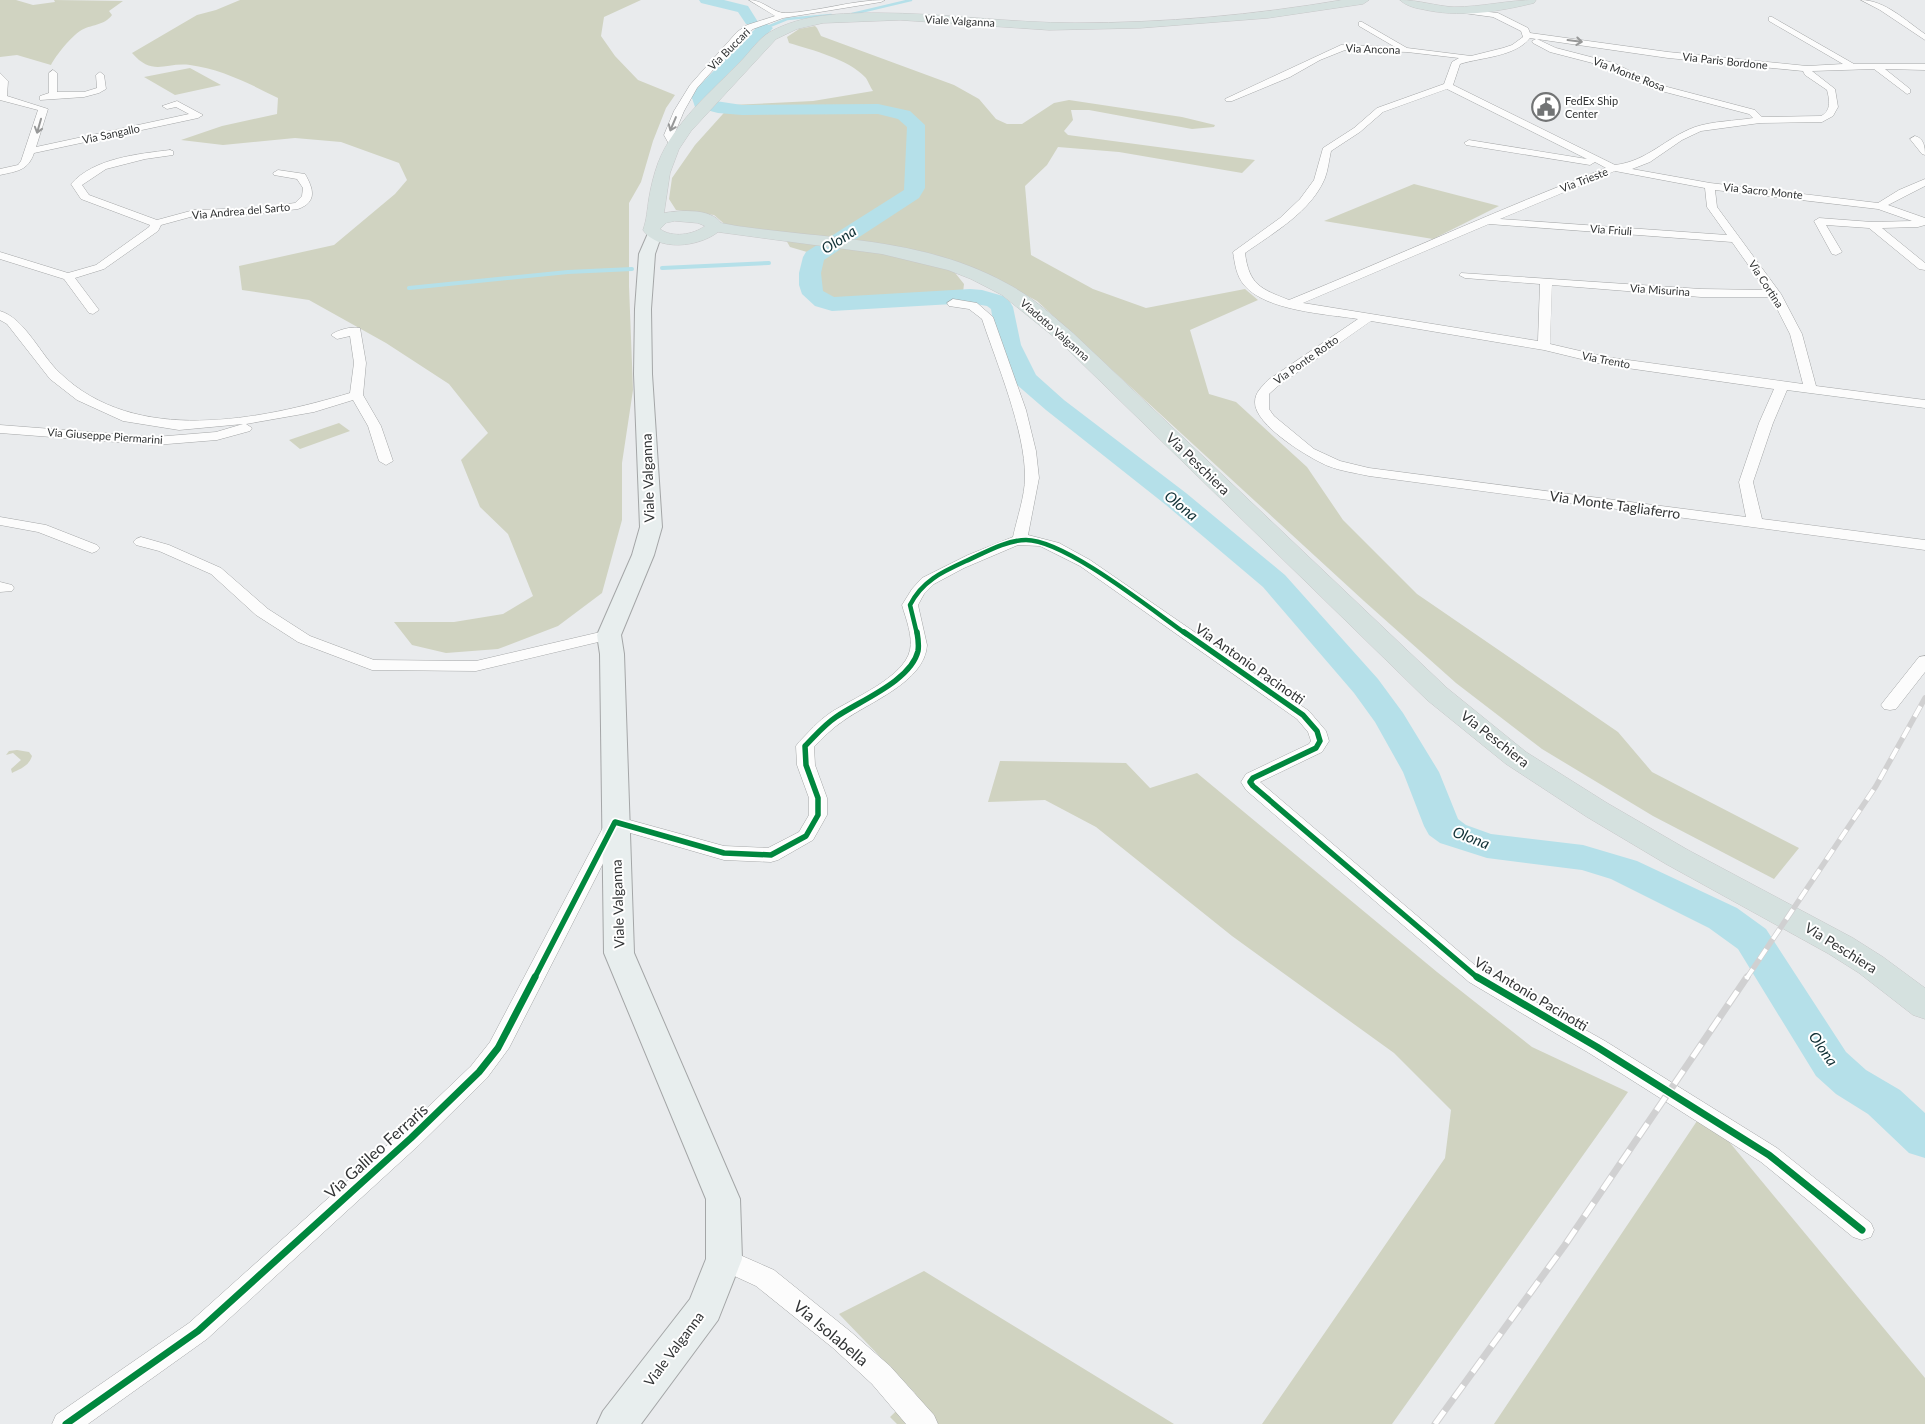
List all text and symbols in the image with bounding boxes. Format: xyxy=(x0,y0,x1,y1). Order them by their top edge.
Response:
street label: Viale Valganna xyxy=(925,12,995,29)
street label: Via Buccari xyxy=(705,25,753,72)
one-way arrow xyxy=(1567,36,1583,46)
street label: Via Ancona xyxy=(1346,41,1401,56)
street label: Via Paris Bordone xyxy=(1682,50,1769,71)
street label: Via Monte Rosa xyxy=(1591,54,1667,93)
public building icon: FedEx Ship Center xyxy=(1531,92,1561,122)
place label: FedEx Ship Center xyxy=(1565,94,1618,120)
one-way arrow xyxy=(668,116,678,131)
one-way arrow xyxy=(33,117,43,133)
street label: Via Sangallo xyxy=(81,121,141,146)
street label: Via Trieste xyxy=(1558,164,1610,195)
street label: Via Sacro Monte xyxy=(1723,180,1804,201)
street label: Via Andrea del Sarto xyxy=(191,200,291,221)
water label: Olona xyxy=(818,221,859,257)
street label: Via Friuli xyxy=(1590,222,1633,237)
street label: Via Cortina xyxy=(1746,257,1787,310)
street label: Via Misurina xyxy=(1630,281,1691,298)
street label: Viadotto Valganna xyxy=(1018,296,1093,363)
street label: Via Ponte Rotto xyxy=(1271,332,1341,387)
street label: Via Trento xyxy=(1581,348,1631,371)
street label: Via Giuseppe Piermarini xyxy=(47,425,164,446)
street label: Via Peschiera xyxy=(1163,429,1234,498)
street label: Viale Valganna xyxy=(637,433,658,523)
water label: Olona xyxy=(1161,486,1202,524)
street label: Via Monte Tagliaferro xyxy=(1549,487,1682,522)
street label: Via Antonio Pacinotti xyxy=(1192,619,1308,708)
street label: Via Peschiera xyxy=(1458,707,1533,771)
water label: Olona xyxy=(1450,822,1493,852)
street label: Viale Valganna xyxy=(607,859,628,949)
street label: Via Peschiera xyxy=(1802,919,1881,977)
street label: Via Antonio Pacinotti xyxy=(1471,953,1591,1034)
water label: Olona xyxy=(1806,1028,1842,1069)
street label: Via Galileo Ferraris xyxy=(320,1099,431,1202)
street label: Via Isolabella xyxy=(790,1296,873,1369)
street label: Viale Valganna xyxy=(640,1308,707,1389)

